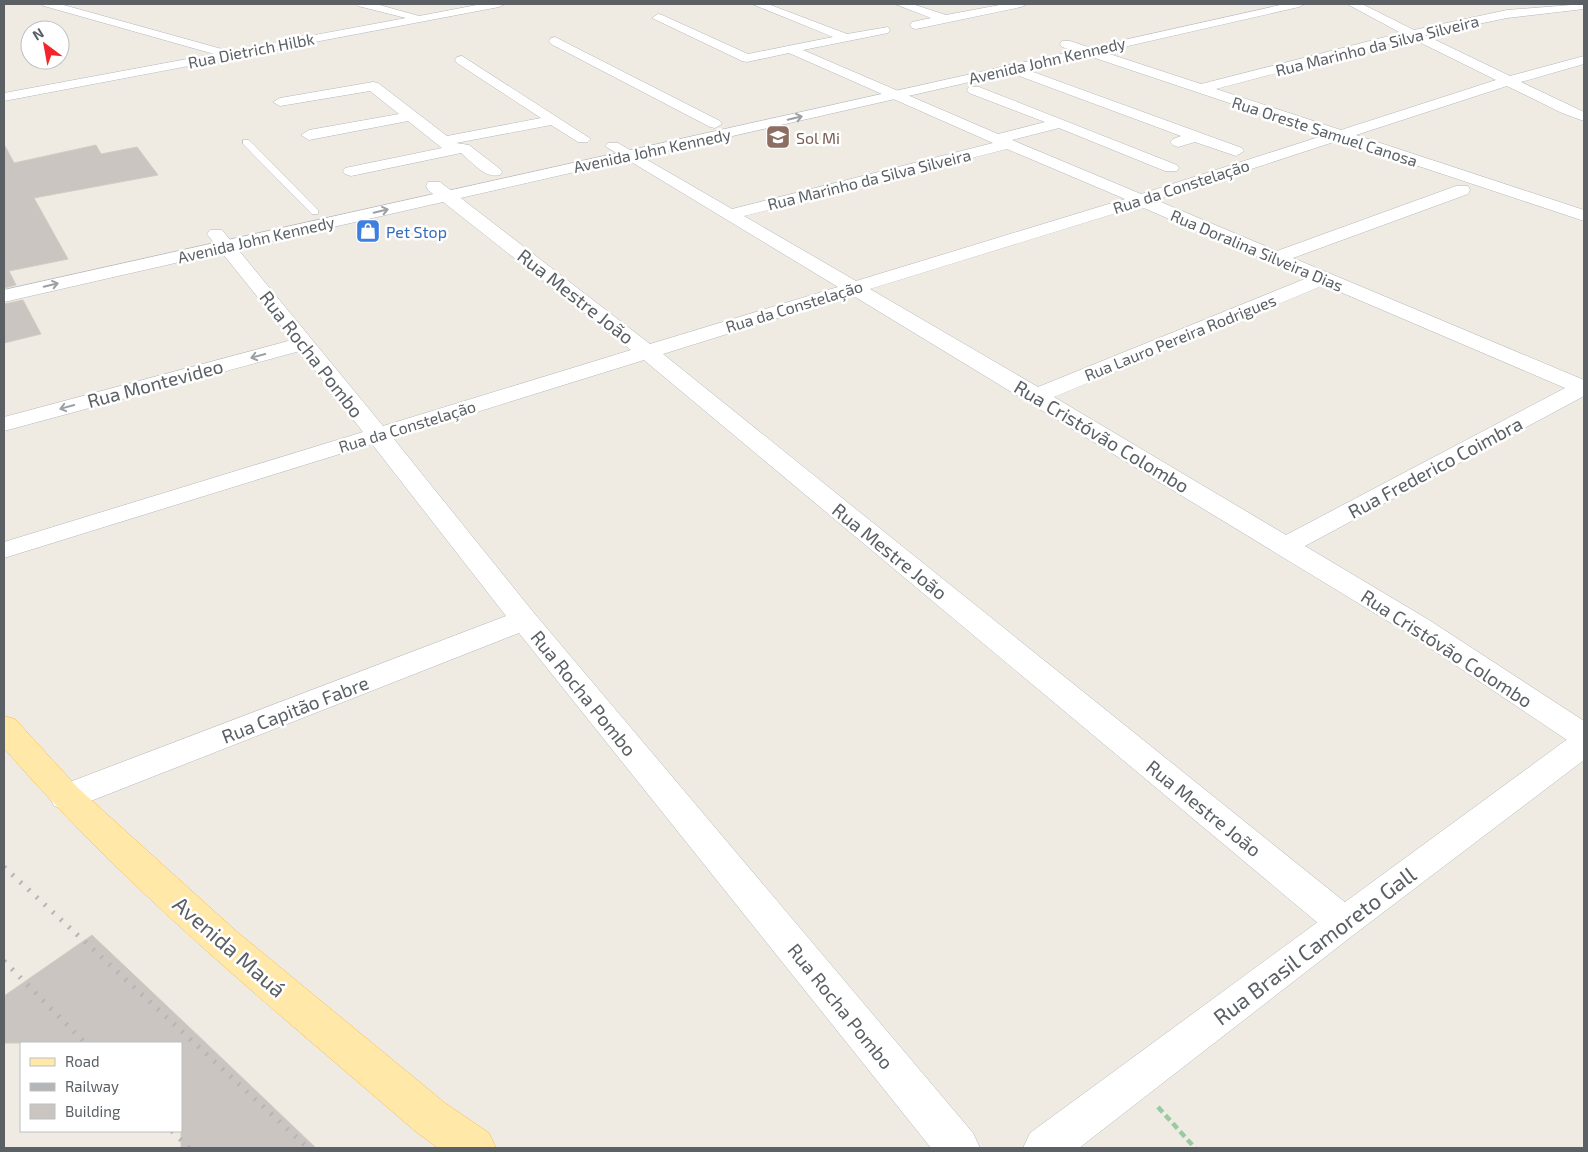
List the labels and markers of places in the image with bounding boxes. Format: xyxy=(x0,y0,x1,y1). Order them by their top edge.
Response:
school or university icon: Sol Mi xyxy=(765,124,791,150)
place label: Sol Mi xyxy=(796,128,840,147)
shop icon: Pet Stop xyxy=(355,218,381,244)
place label: Pet Stop xyxy=(386,222,447,241)

